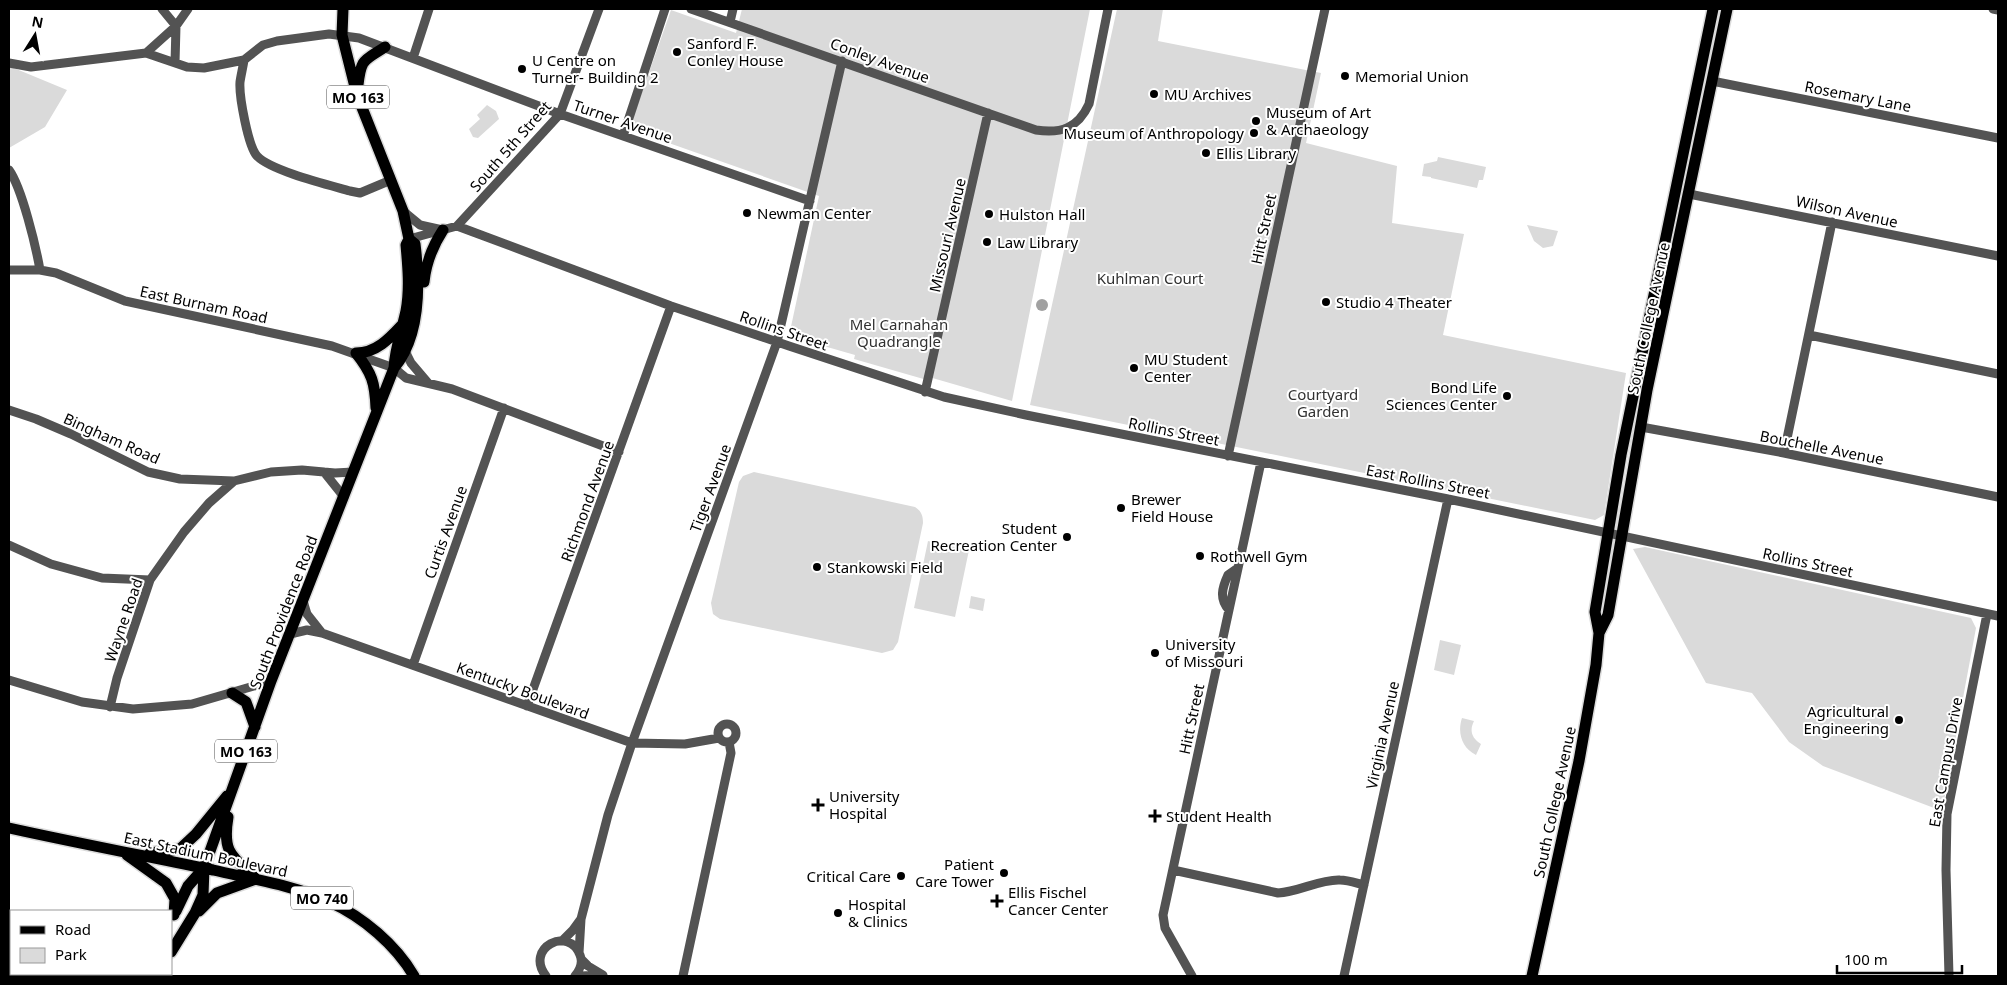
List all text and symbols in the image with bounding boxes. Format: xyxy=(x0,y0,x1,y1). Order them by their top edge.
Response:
north arrow xyxy=(10,10,60,60)
text: N xyxy=(30,11,45,32)
place label: Sanford F. Conley House xyxy=(687,33,784,70)
street label: Conley Avenue xyxy=(828,33,932,87)
marker: Sanford F. Conley House xyxy=(671,46,683,58)
place label: U Centre on Turner- Building 2 xyxy=(532,50,659,87)
marker: U Centre on Turner- Building 2 xyxy=(516,63,528,75)
place label: Memorial Union xyxy=(1355,66,1469,86)
marker: Memorial Union xyxy=(1339,70,1351,82)
street label: Rosemary Lane xyxy=(1803,76,1913,116)
place label: MU Archives xyxy=(1164,84,1252,104)
road number: MO 163 xyxy=(327,85,389,108)
marker: MU Archives xyxy=(1148,88,1160,100)
street label: Turner Avenue xyxy=(571,95,675,147)
street label: South 5th Street xyxy=(465,96,555,196)
place label: Museum of Art & Archaeology xyxy=(1266,102,1372,139)
marker: Museum of Art & Archaeology xyxy=(1250,115,1262,127)
place label: Museum of Anthropology xyxy=(1064,123,1244,143)
marker: Museum of Anthropology xyxy=(1248,127,1260,139)
place label: Ellis Library xyxy=(1216,143,1296,163)
marker: Ellis Library xyxy=(1200,147,1212,159)
street label: Missouri Avenue xyxy=(924,176,970,294)
street label: Wilson Avenue xyxy=(1794,190,1900,232)
street label: Hitt Street xyxy=(1246,191,1280,266)
place label: Newman Center xyxy=(757,203,871,223)
place label: Hulston Hall xyxy=(999,204,1085,224)
marker: Newman Center xyxy=(741,207,753,219)
marker: Hulston Hall xyxy=(983,208,995,220)
place label: Law Library xyxy=(997,232,1078,252)
marker: Law Library xyxy=(981,236,993,248)
street label: South College Avenue xyxy=(1622,241,1674,395)
park label: Kuhlman Court xyxy=(1097,268,1204,288)
street label: East Burnam Road xyxy=(138,281,270,327)
place label: Studio 4 Theater xyxy=(1336,292,1452,312)
marker: Studio 4 Theater xyxy=(1320,296,1332,308)
street label: Rollins Street xyxy=(737,306,831,355)
park label: Mel Carnahan Quadrangle xyxy=(850,314,948,351)
place label: MU Student Center xyxy=(1144,349,1228,386)
marker: MU Student Center xyxy=(1128,362,1140,374)
place label: Bond Life Sciences Center xyxy=(1386,377,1497,414)
park label: Courtyard Garden xyxy=(1288,384,1358,421)
marker: Bond Life Sciences Center xyxy=(1501,390,1513,402)
street label: Bingham Road xyxy=(61,408,163,468)
street label: Rollins Street xyxy=(1127,412,1222,450)
street label: Bouchelle Avenue xyxy=(1758,425,1886,469)
street label: Richmond Avenue xyxy=(556,438,618,564)
street label: Tiger Avenue xyxy=(685,441,735,535)
street label: East Rollins Street xyxy=(1364,459,1492,503)
street label: Curtis Avenue xyxy=(419,483,471,581)
place label: Brewer Field House xyxy=(1131,489,1213,526)
marker: Brewer Field House xyxy=(1115,502,1127,514)
place label: Student Recreation Center xyxy=(930,518,1058,555)
marker: Student Recreation Center xyxy=(1061,531,1073,543)
street label: South Providence Road xyxy=(244,532,322,692)
street label: Rollins Street xyxy=(1761,543,1856,581)
place label: Rothwell Gym xyxy=(1210,546,1308,566)
marker: Rothwell Gym xyxy=(1194,550,1206,562)
place label: Stankowski Field xyxy=(827,557,943,577)
marker: Stankowski Field xyxy=(811,561,823,573)
street label: Wayne Road xyxy=(99,575,147,665)
place label: University of Missouri xyxy=(1165,634,1243,671)
marker: University of Missouri xyxy=(1149,647,1161,659)
street label: Kentucky Boulevard xyxy=(454,657,592,723)
street label: Virginia Avenue xyxy=(1361,679,1403,791)
street label: Hitt Street xyxy=(1174,681,1208,756)
street label: East Campus Drive xyxy=(1924,695,1966,829)
place label: Agricultural Engineering xyxy=(1804,701,1889,738)
marker: Agricultural Engineering xyxy=(1893,714,1905,726)
street label: South College Avenue xyxy=(1528,725,1580,879)
road number: MO 163 xyxy=(215,739,277,762)
place label: University Hospital xyxy=(829,786,900,823)
marker: University Hospital xyxy=(811,798,825,812)
place label: Student Health xyxy=(1166,806,1272,826)
marker: Student Health xyxy=(1148,809,1162,823)
street label: East Stadium Boulevard xyxy=(122,827,290,881)
place label: Patient Care Tower xyxy=(915,854,995,891)
place label: Critical Care xyxy=(807,866,891,886)
marker: Patient Care Tower xyxy=(998,867,1010,879)
marker: Critical Care xyxy=(895,870,907,882)
place label: Ellis Fischel Cancer Center xyxy=(1008,882,1108,919)
road number: MO 740 xyxy=(291,886,353,910)
place label: Hospital & Clinics xyxy=(848,894,908,931)
marker: Ellis Fischel Cancer Center xyxy=(990,894,1004,908)
marker: Hospital & Clinics xyxy=(832,907,844,919)
legend xyxy=(10,910,172,975)
text: Road xyxy=(55,919,91,939)
scale bar xyxy=(1837,942,1962,974)
text: Park xyxy=(55,944,87,964)
text: 100 m xyxy=(1844,949,1888,969)

